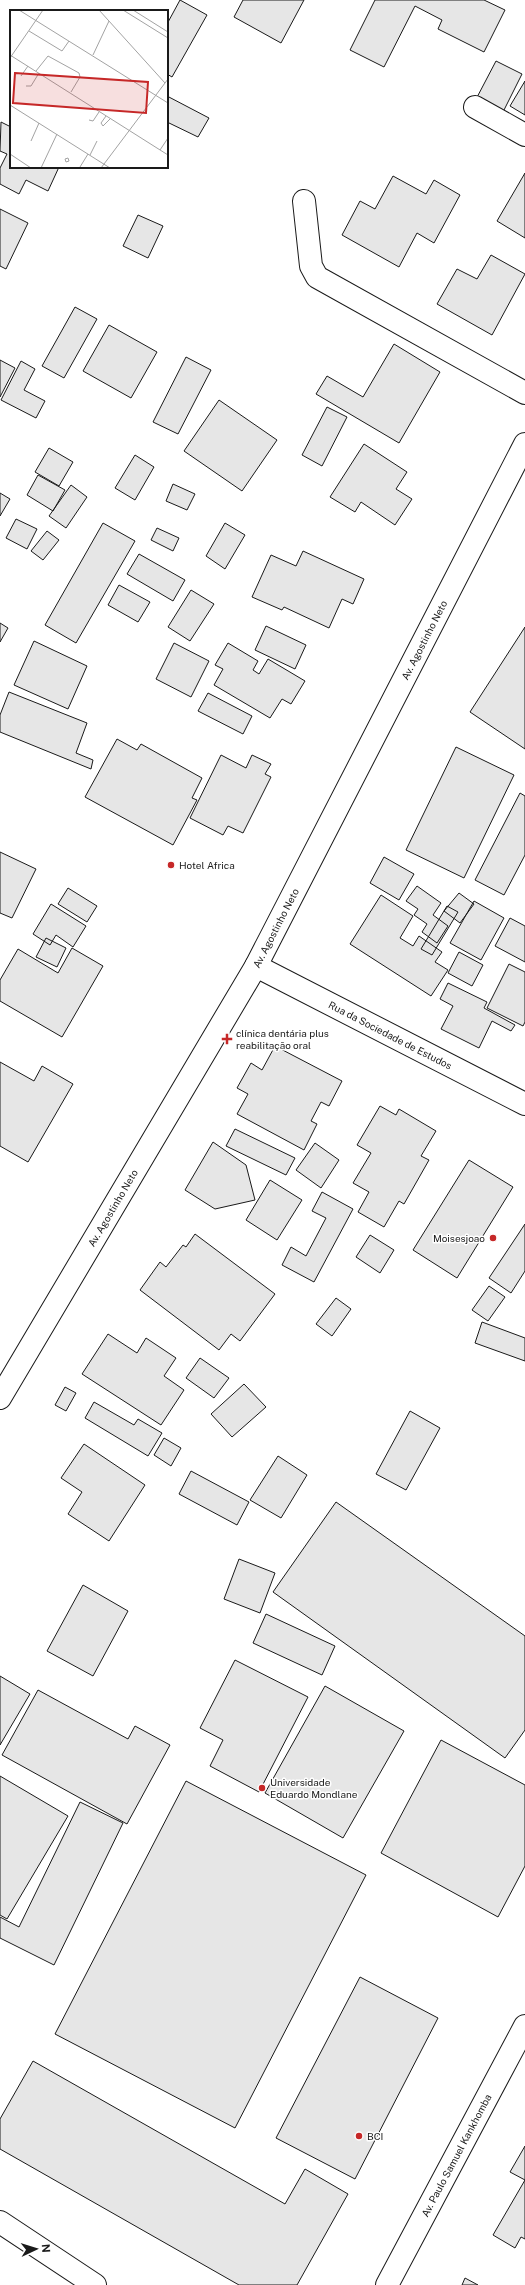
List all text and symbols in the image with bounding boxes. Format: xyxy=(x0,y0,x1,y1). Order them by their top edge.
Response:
inset map xyxy=(10,10,168,168)
street label: Av. Agostinho Neto xyxy=(399,598,450,682)
place label: Hotel Africa xyxy=(179,859,235,871)
marker: Hotel Africa xyxy=(166,860,176,870)
street label: Av. Agostinho Neto xyxy=(250,886,301,970)
street label: Rua da Sociedade de Estudos xyxy=(327,998,454,1072)
place label: clínica dentária plus reabilitação oral xyxy=(236,1027,329,1051)
marker: clínica dentária plus reabilitação oral xyxy=(221,1033,233,1045)
street label: Av. Agostinho Neto xyxy=(85,1167,140,1249)
place label: Moisesjoao xyxy=(433,1232,485,1244)
marker: Moisesjoao xyxy=(488,1233,498,1243)
place label: Universidade Eduardo Mondlane xyxy=(270,1776,358,1800)
marker: Universidade Eduardo Mondlane xyxy=(257,1783,267,1793)
street label: Av. Paulo Samuel Kankhomba xyxy=(419,2092,494,2219)
place label: BCI xyxy=(367,2130,383,2142)
marker: BCI xyxy=(354,2131,364,2141)
north arrow xyxy=(16,2229,56,2269)
text: N xyxy=(40,2244,52,2253)

